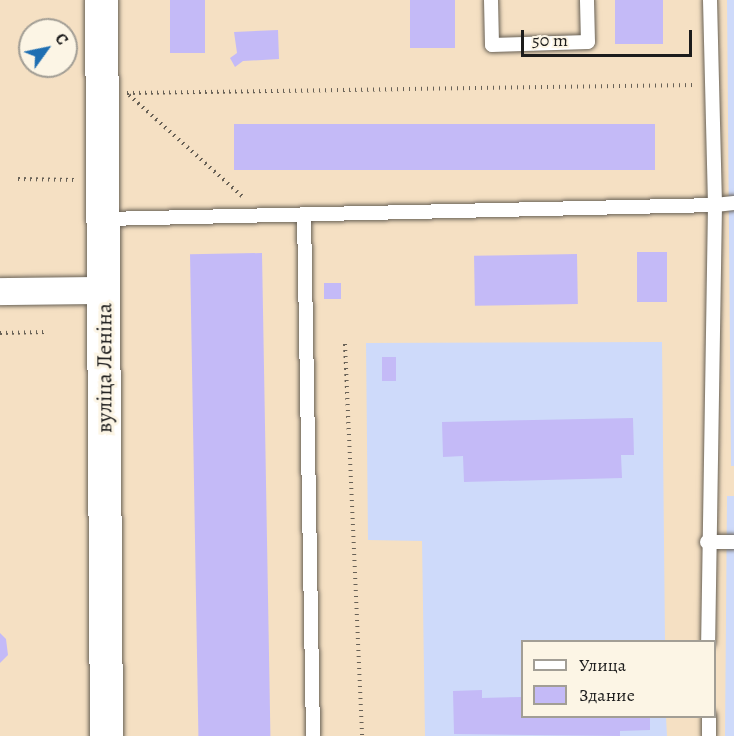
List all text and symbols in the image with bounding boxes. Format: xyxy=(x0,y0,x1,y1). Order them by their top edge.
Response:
north arrow xyxy=(18,18,78,78)
scale bar xyxy=(524,18,695,56)
text: 50 m xyxy=(532,28,568,52)
text: С xyxy=(50,29,73,49)
street label: вуліца Леніна xyxy=(92,303,118,433)
legend xyxy=(521,640,716,718)
text: Улица xyxy=(579,653,626,677)
text: Здание xyxy=(579,683,635,707)

